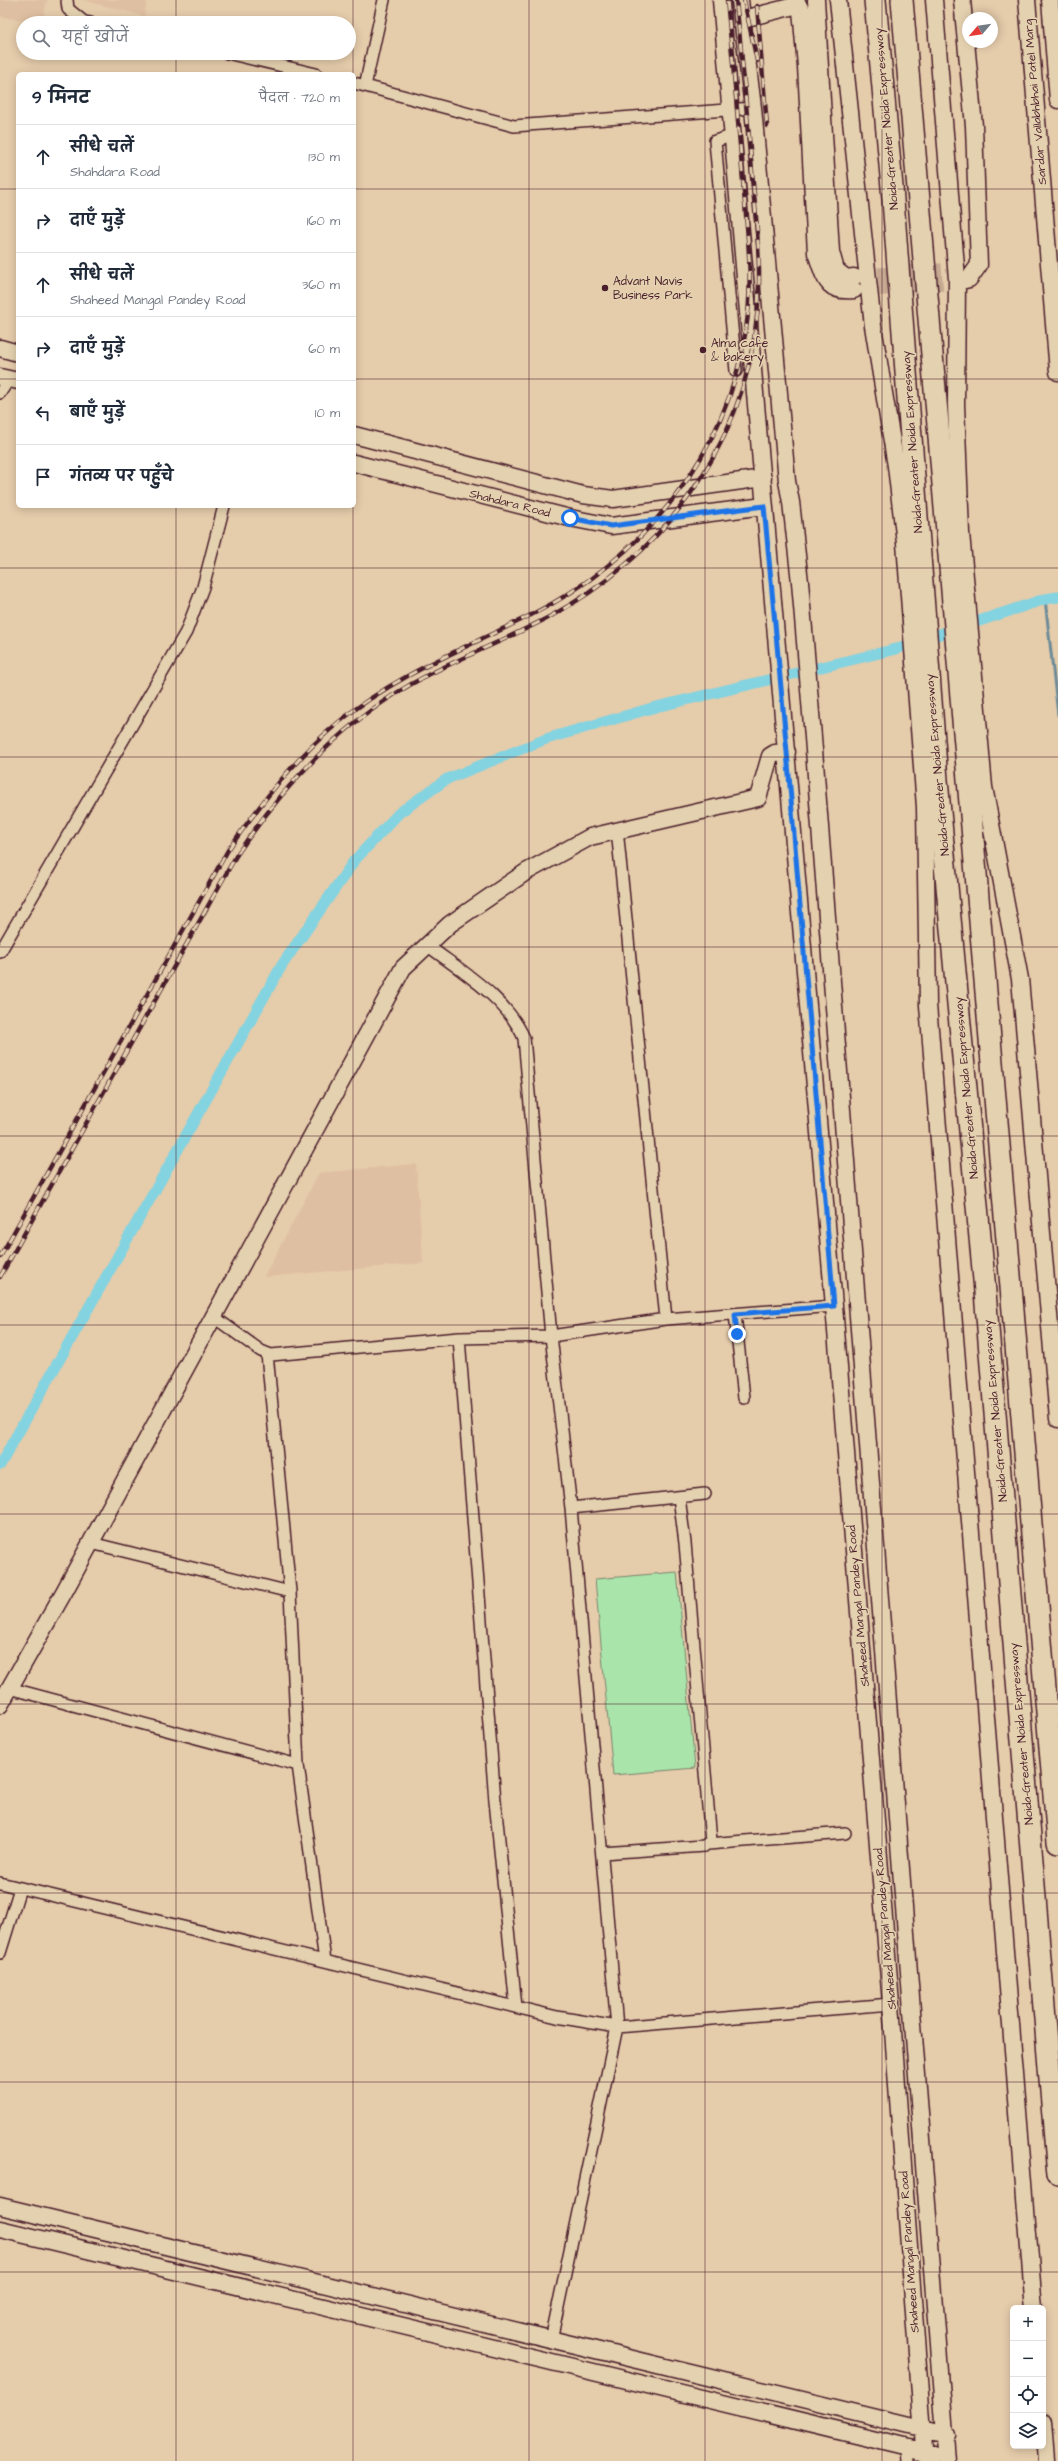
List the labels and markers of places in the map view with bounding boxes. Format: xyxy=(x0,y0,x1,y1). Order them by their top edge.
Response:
place label: Advant Navis Business Park xyxy=(613,273,693,304)
marker: Advant Navis Business Park xyxy=(600,283,610,293)
place label: Alma cafe & bakery xyxy=(711,335,769,367)
marker: Alma cafe & bakery xyxy=(698,345,708,355)

